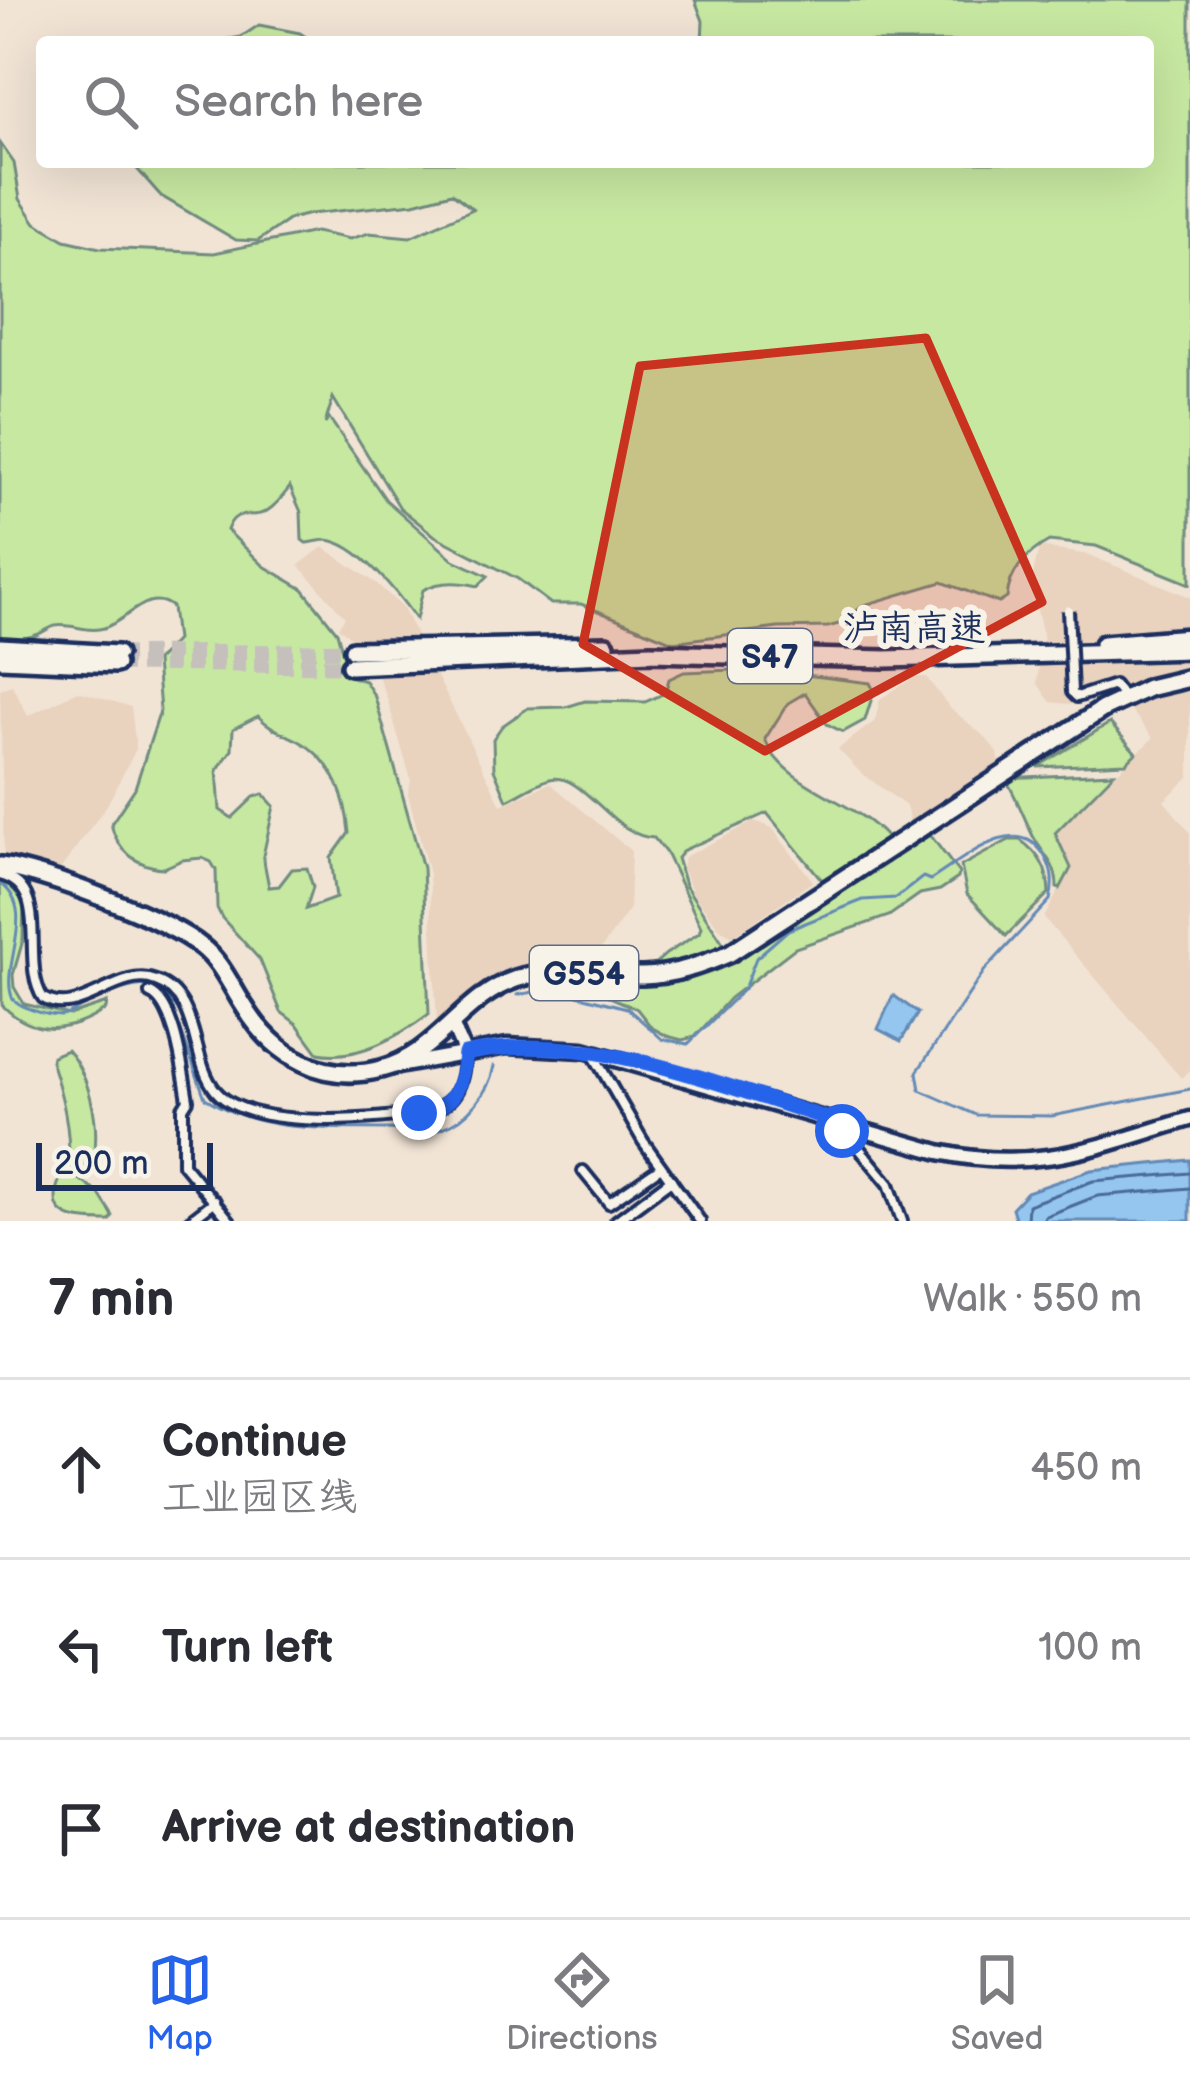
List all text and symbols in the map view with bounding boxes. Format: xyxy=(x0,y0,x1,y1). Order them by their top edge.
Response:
search box xyxy=(36,36,1154,168)
icon: search xyxy=(78,69,144,135)
text: Search here xyxy=(174,75,423,130)
street label: 泸南高速 xyxy=(842,608,986,651)
road number: S47 xyxy=(728,629,812,683)
road number: G554 xyxy=(530,946,638,1000)
route end xyxy=(392,1086,446,1140)
route start xyxy=(815,1104,869,1158)
scale bar xyxy=(36,1137,213,1190)
text: 200 m xyxy=(54,1144,148,1184)
text: 7 min xyxy=(48,1269,174,1330)
text: Walk · 550 m xyxy=(923,1276,1142,1323)
text: Continue xyxy=(162,1415,347,1470)
icon: ahead xyxy=(48,1436,114,1502)
text: 450 m xyxy=(1030,1445,1142,1492)
text: 工业园区线 xyxy=(162,1475,357,1522)
icon: left xyxy=(48,1616,114,1682)
text: Turn left xyxy=(162,1621,333,1676)
text: 100 m xyxy=(1038,1625,1142,1672)
icon: arrive xyxy=(48,1796,114,1862)
text: Arrive at destination xyxy=(162,1801,575,1856)
tab: Map xyxy=(147,1947,213,2059)
tab: Directions xyxy=(506,1947,658,2059)
tab: Saved xyxy=(951,1947,1043,2059)

